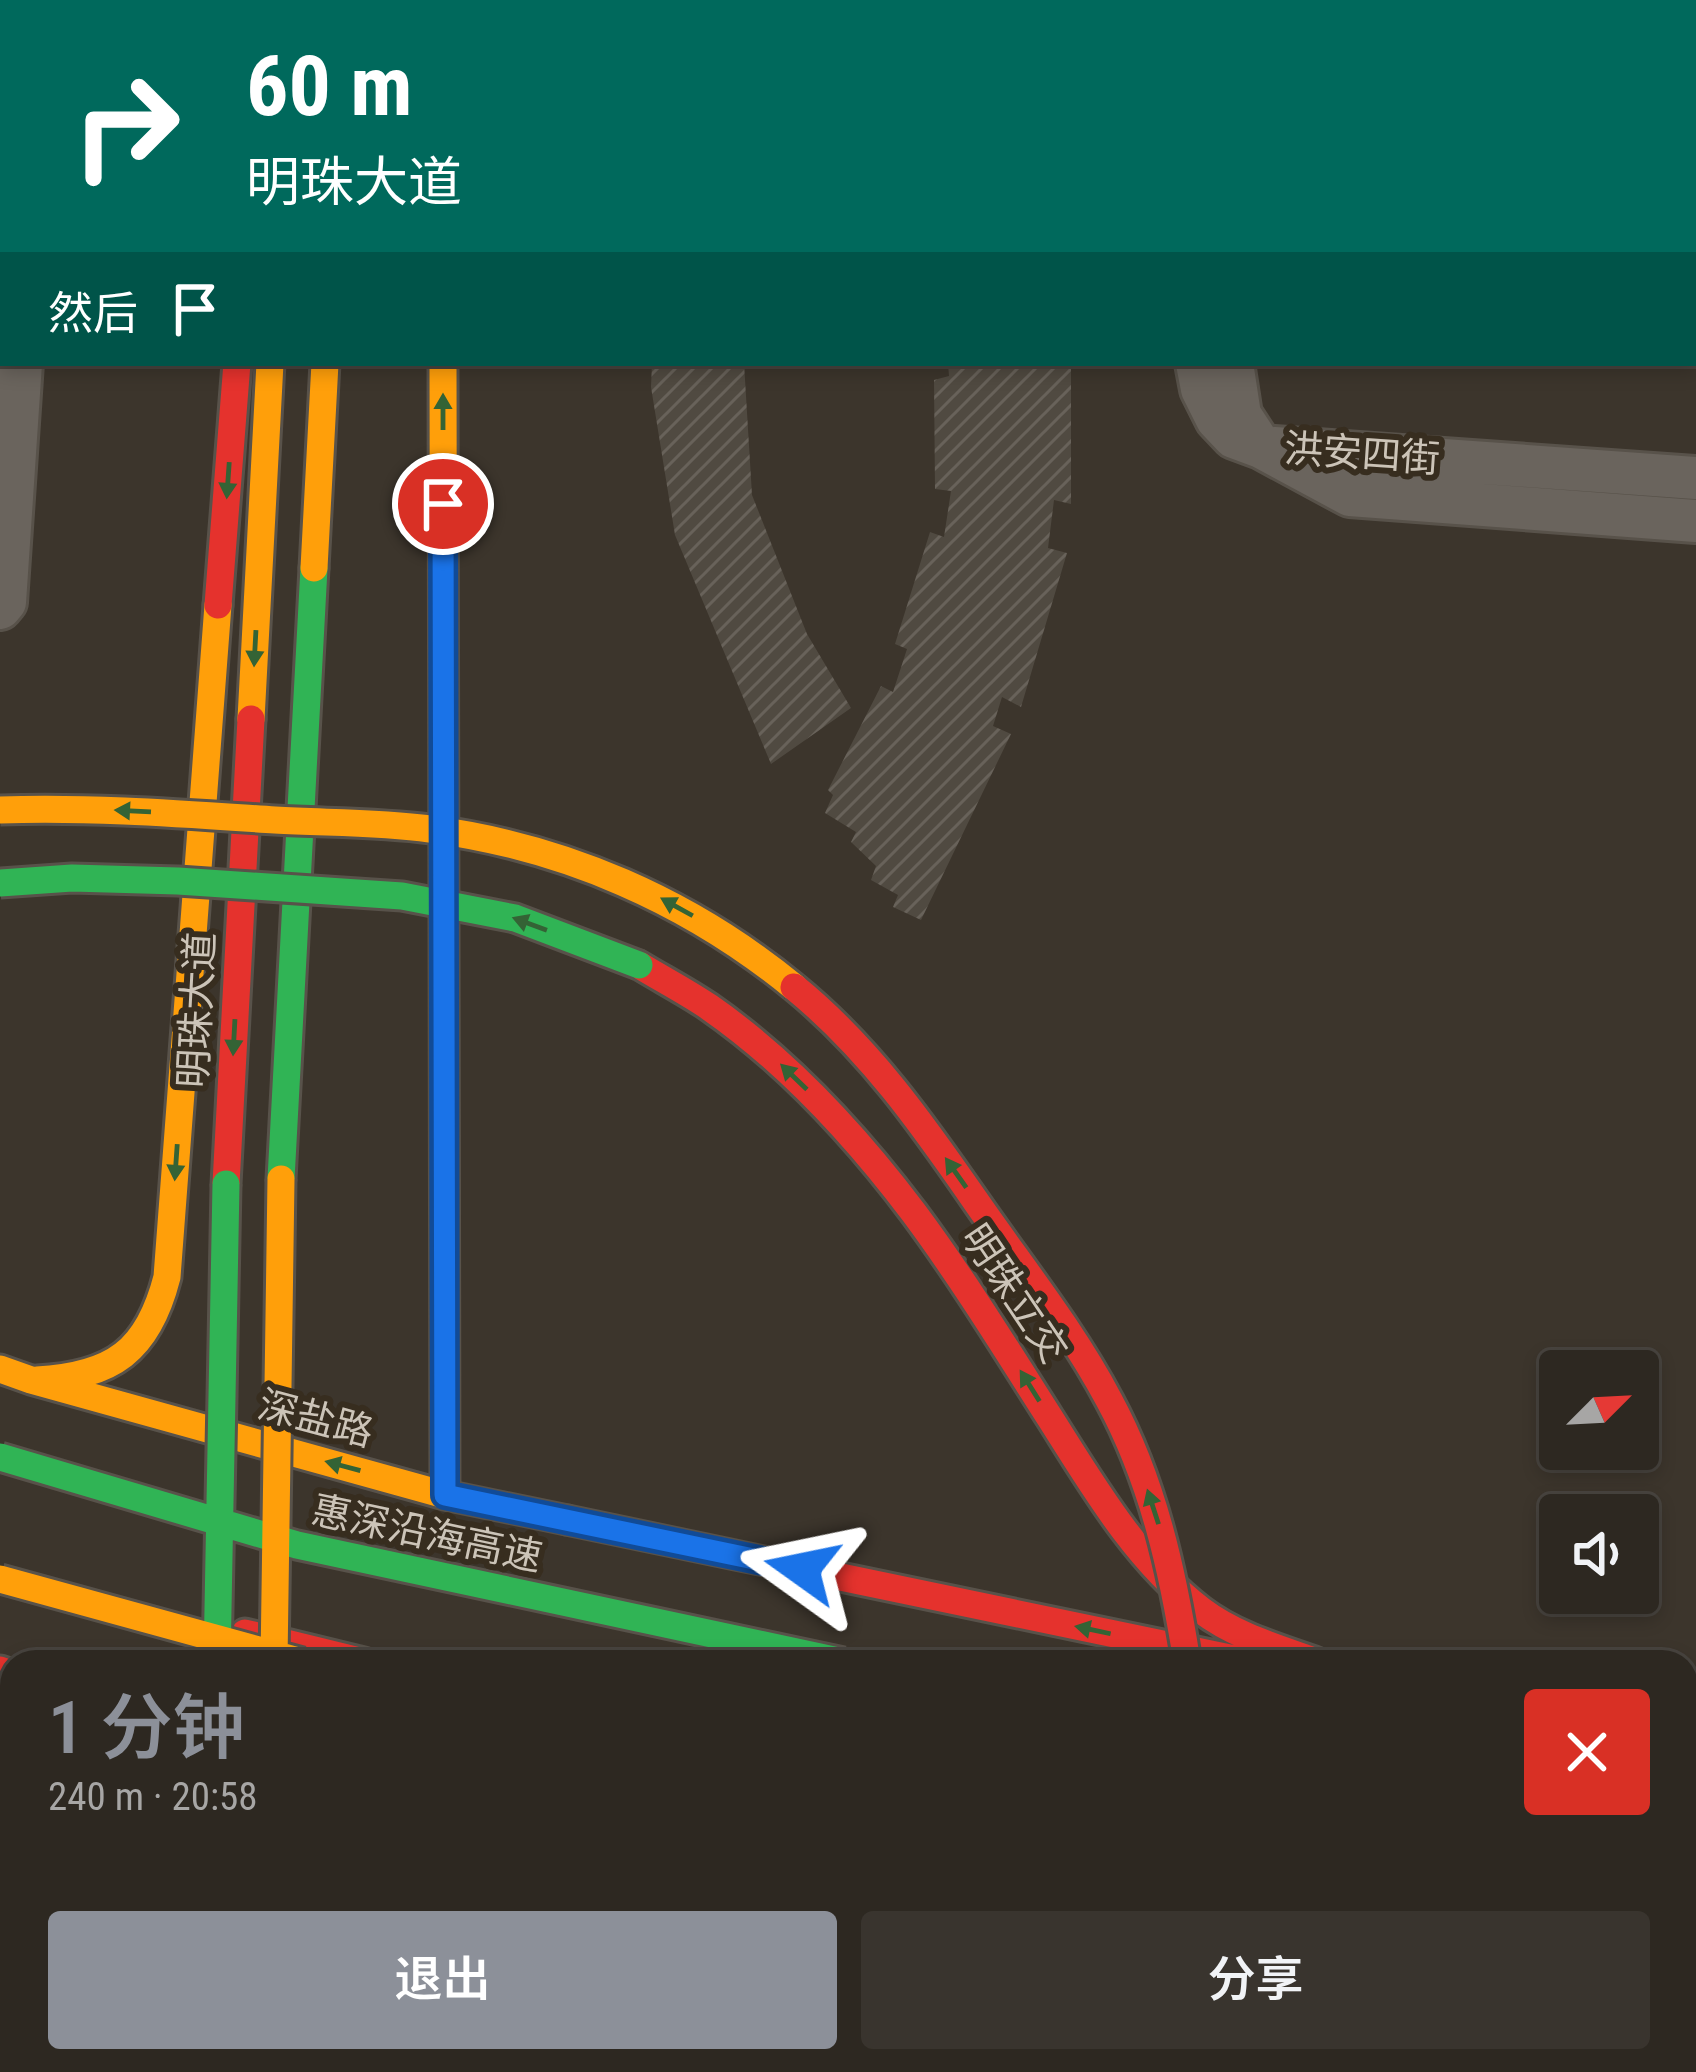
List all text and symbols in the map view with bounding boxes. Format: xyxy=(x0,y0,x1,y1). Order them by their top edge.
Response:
text: 60 m xyxy=(246,37,413,136)
icon: right xyxy=(48,48,204,204)
text: 明珠大道 xyxy=(246,151,462,214)
icon: arrive xyxy=(162,276,228,342)
text: 然后 xyxy=(48,287,138,340)
one-way arrow xyxy=(433,392,453,430)
street label: 洪安四街 xyxy=(1283,426,1441,482)
pin xyxy=(392,453,494,555)
one-way arrow xyxy=(218,462,237,499)
icon: arrive xyxy=(410,471,476,537)
one-way arrow xyxy=(245,630,264,668)
one-way arrow xyxy=(114,802,151,821)
one-way arrow xyxy=(660,897,693,918)
one-way arrow xyxy=(512,914,548,932)
street label: 明珠大道 xyxy=(170,931,224,1089)
one-way arrow xyxy=(224,1019,243,1057)
one-way arrow xyxy=(779,1063,808,1091)
one-way arrow xyxy=(167,1144,186,1181)
one-way arrow xyxy=(945,1157,968,1189)
street label: 明珠立交 xyxy=(951,1216,1077,1371)
north arrow xyxy=(1539,1350,1659,1470)
map controls xyxy=(1539,1350,1659,1614)
one-way arrow xyxy=(1019,1369,1041,1402)
street label: 深盐路 xyxy=(253,1382,378,1456)
one-way arrow xyxy=(324,1456,361,1475)
street label: 惠深沿海高速 xyxy=(308,1487,546,1581)
one-way arrow xyxy=(1142,1488,1161,1525)
button: sound xyxy=(1539,1494,1659,1614)
position arrow xyxy=(739,1506,865,1632)
one-way arrow xyxy=(1074,1619,1112,1638)
text: 1 分钟 xyxy=(48,1686,245,1771)
button: close xyxy=(1524,1689,1650,1815)
text: 240 m · 20:58 xyxy=(48,1774,258,1820)
button: 退出 xyxy=(48,1911,837,2049)
button: 分享 xyxy=(861,1911,1650,2049)

